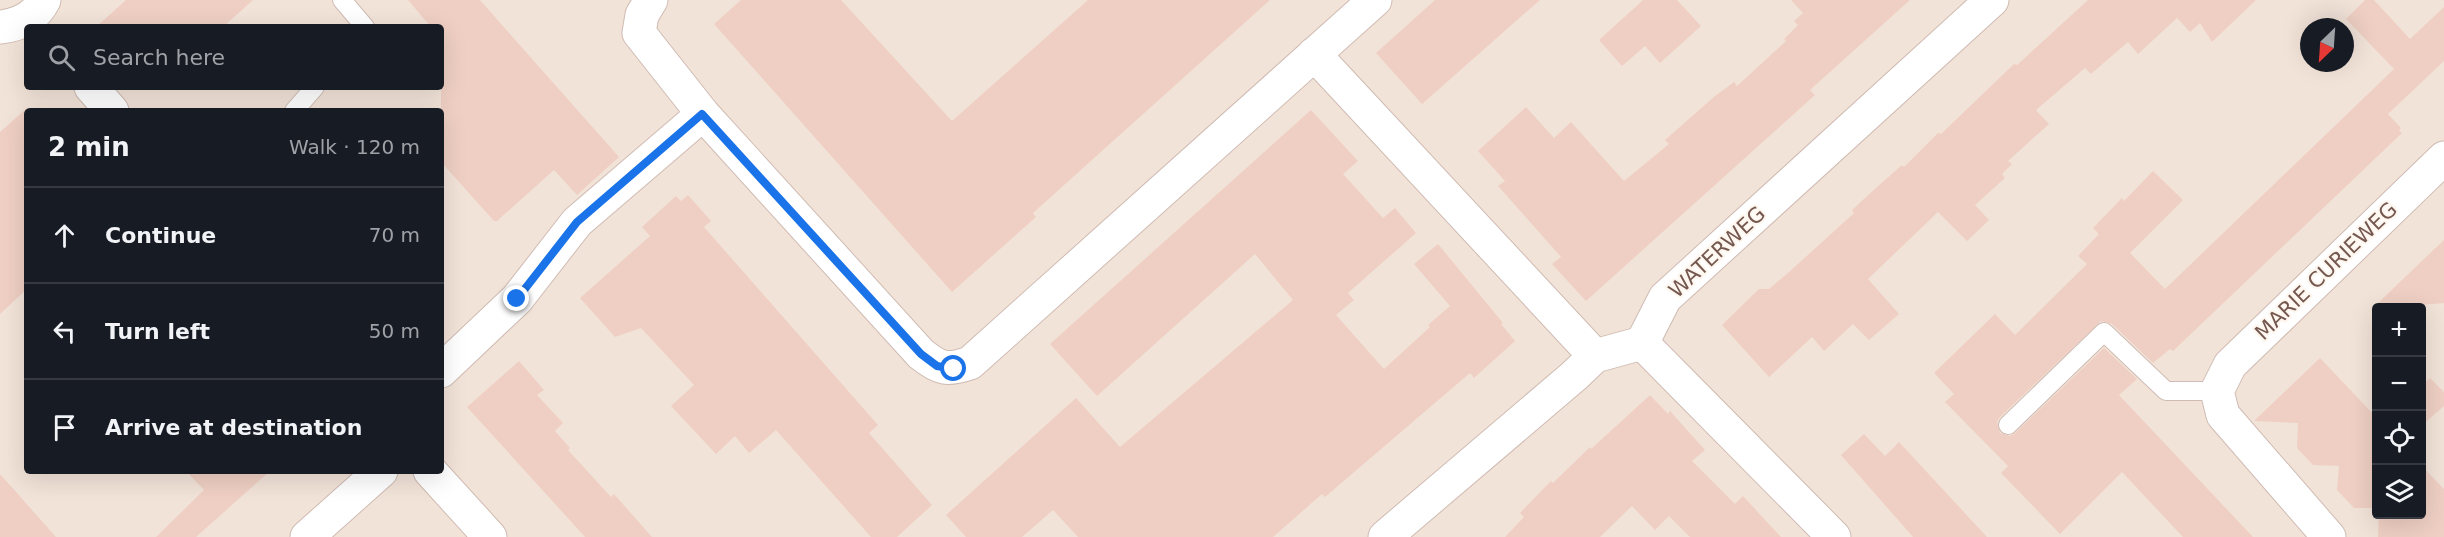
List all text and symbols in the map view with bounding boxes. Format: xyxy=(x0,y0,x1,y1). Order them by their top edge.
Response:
north arrow xyxy=(2300,18,2354,72)
search box xyxy=(24,24,444,90)
icon: search xyxy=(45,41,78,74)
text: Search here xyxy=(93,45,225,70)
text: 2 min xyxy=(48,132,130,162)
text: Walk · 120 m xyxy=(289,135,420,159)
street label: MARIE CURIEWEG xyxy=(2250,197,2402,345)
street label: WATERWEG xyxy=(1664,201,1770,303)
icon: ahead xyxy=(48,219,81,252)
text: Continue xyxy=(105,223,216,248)
text: 70 m xyxy=(369,223,420,247)
route end xyxy=(503,285,529,311)
map controls xyxy=(2372,303,2426,519)
button: + xyxy=(2372,303,2426,357)
icon: left xyxy=(48,315,81,348)
text: Turn left xyxy=(105,319,210,344)
text: 50 m xyxy=(369,319,420,343)
route start xyxy=(940,355,966,381)
button: − xyxy=(2372,357,2426,411)
icon: arrive xyxy=(48,411,81,444)
button: locate xyxy=(2372,411,2426,465)
text: Arrive at destination xyxy=(105,415,362,440)
button: layers xyxy=(2372,465,2426,519)

